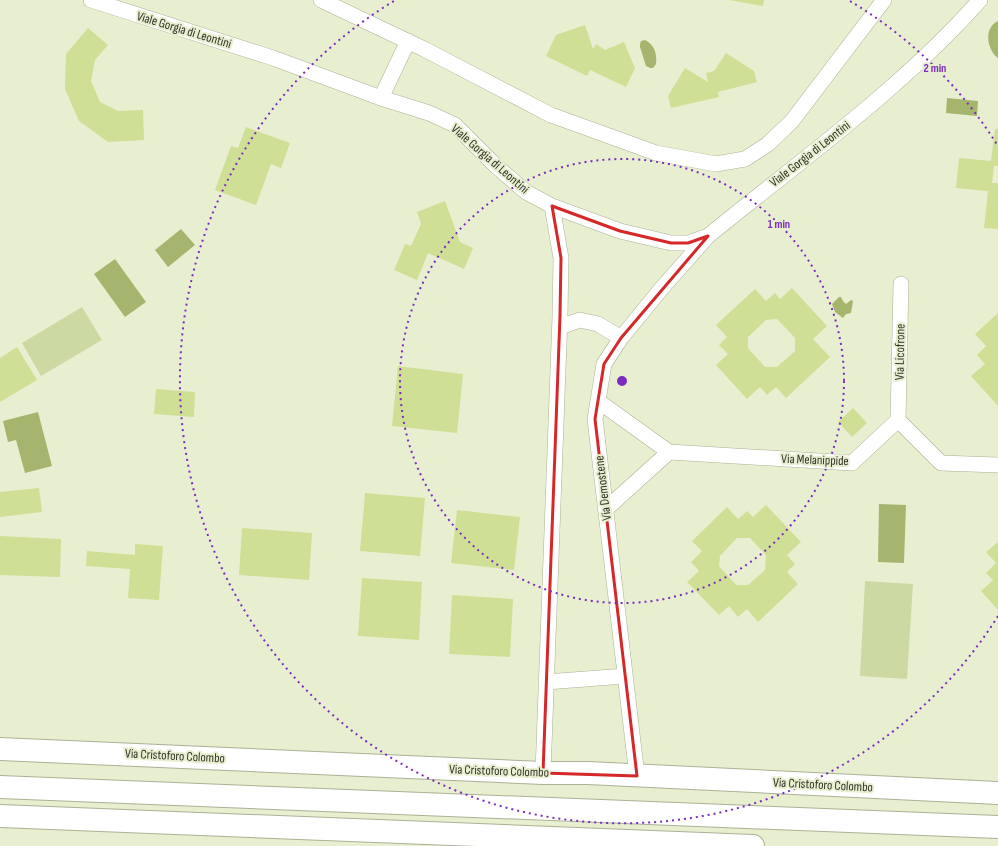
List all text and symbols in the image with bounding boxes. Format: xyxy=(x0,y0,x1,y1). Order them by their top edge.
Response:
street label: Viale Gorgia di Leontini xyxy=(135,8,233,52)
text: 2 min xyxy=(924,61,946,76)
street label: Viale Gorgia di Leontini xyxy=(766,117,854,191)
street label: Viale Gorgia di Leontini xyxy=(448,121,532,197)
text: 1 min xyxy=(768,217,790,232)
street label: Via Licofrone xyxy=(892,324,908,380)
centre of rings xyxy=(615,374,629,388)
street label: Via Melanippide xyxy=(781,451,849,469)
street label: Via Demostene xyxy=(591,455,615,521)
street label: Via Cristoforo Colombo xyxy=(125,745,225,767)
street label: Via Cristoforo Colombo xyxy=(449,761,549,781)
street label: Via Cristoforo Colombo xyxy=(773,774,873,796)

